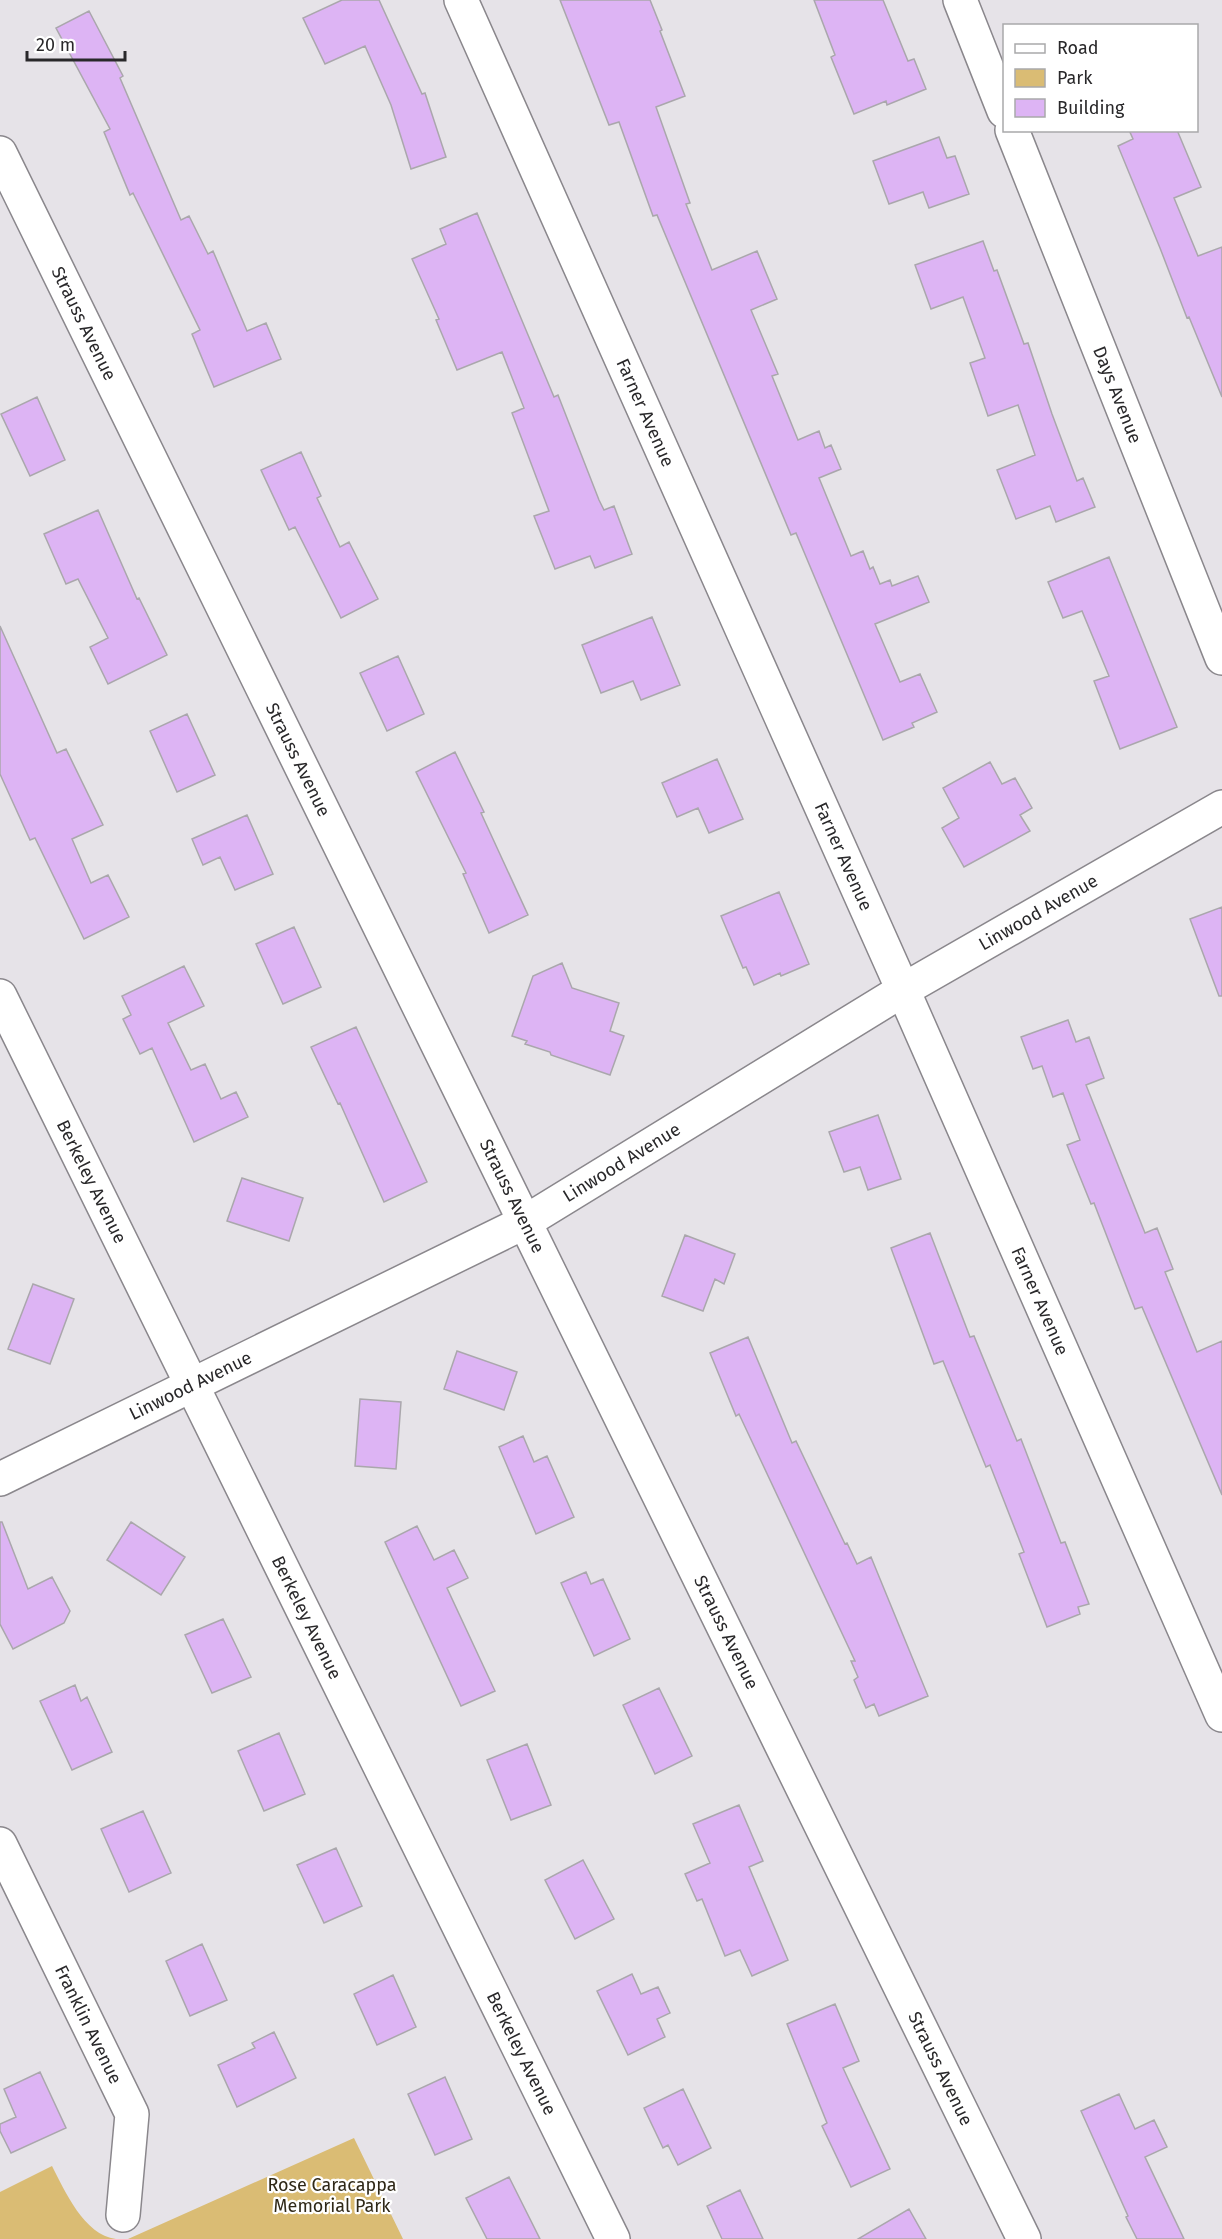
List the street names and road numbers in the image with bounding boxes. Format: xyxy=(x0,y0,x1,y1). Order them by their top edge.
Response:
street label: Strauss Avenue xyxy=(46,263,121,384)
street label: Days Avenue xyxy=(1088,343,1147,447)
street label: Farner Avenue xyxy=(611,355,679,470)
street label: Strauss Avenue xyxy=(261,699,335,820)
street label: Farner Avenue xyxy=(810,799,877,914)
street label: Linwood Avenue xyxy=(975,870,1102,955)
street label: Berkeley Avenue xyxy=(52,1116,131,1247)
street label: Linwood Avenue xyxy=(559,1118,685,1207)
street label: Strauss Avenue xyxy=(475,1136,549,1257)
street label: Farner Avenue xyxy=(1006,1243,1073,1359)
street label: Linwood Avenue xyxy=(125,1346,255,1425)
street label: Berkeley Avenue xyxy=(267,1552,346,1683)
street label: Strauss Avenue xyxy=(689,1572,763,1693)
street label: Franklin Avenue xyxy=(50,1962,127,2088)
street label: Berkeley Avenue xyxy=(482,1988,561,2119)
street label: Strauss Avenue xyxy=(903,2008,978,2129)

